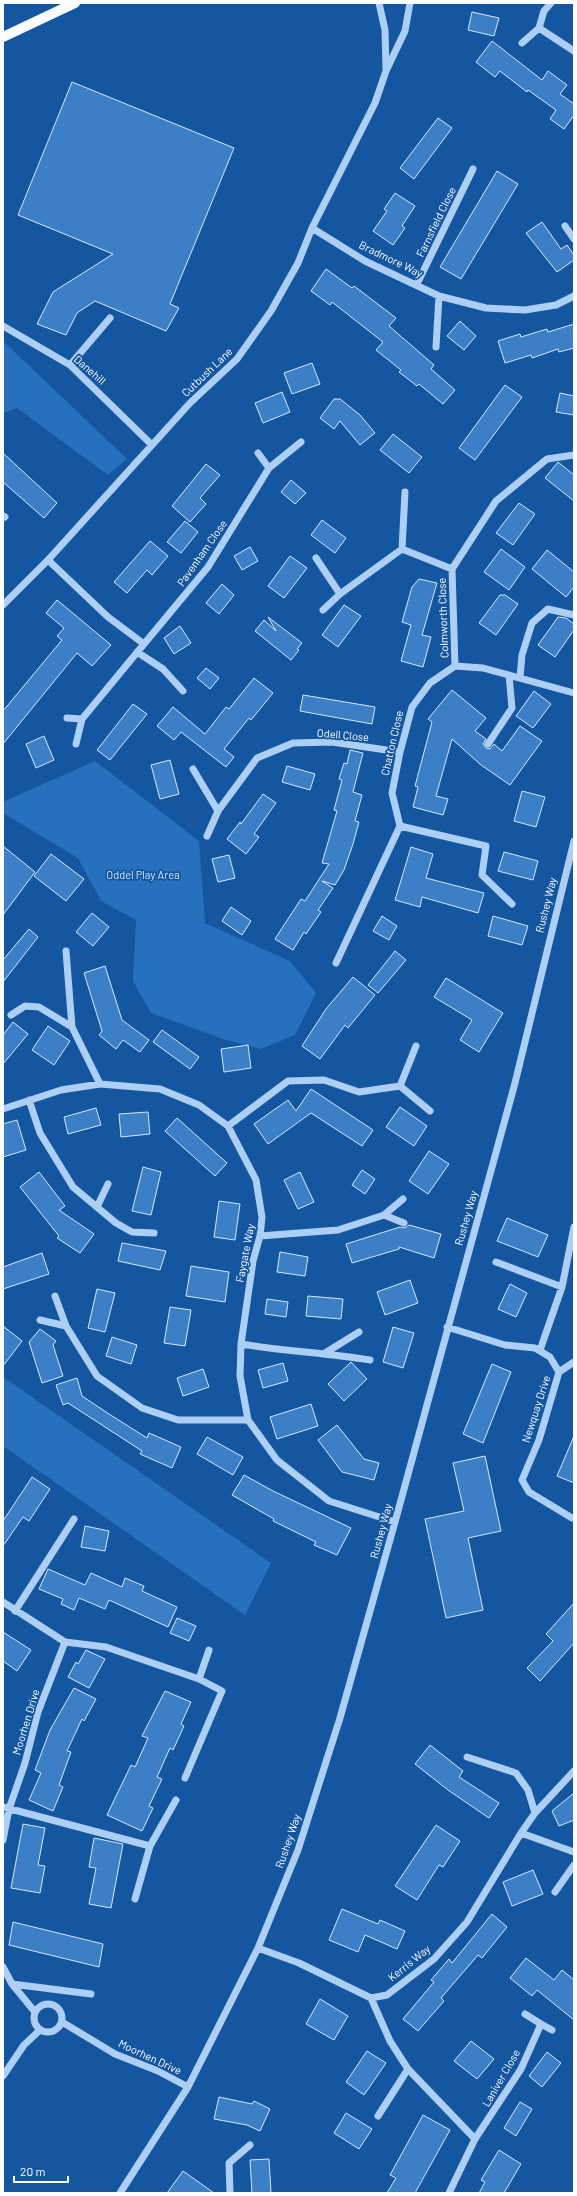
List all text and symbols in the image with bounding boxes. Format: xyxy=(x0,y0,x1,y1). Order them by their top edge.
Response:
street label: Farnsfield Close xyxy=(413,184,458,259)
street label: Bradmore Way xyxy=(357,238,425,280)
street label: Cutbush Lane xyxy=(179,344,235,399)
street label: Danehill xyxy=(72,352,109,387)
street label: Pavenham Close xyxy=(174,517,229,588)
street label: Colmworth Close xyxy=(435,577,450,659)
street label: Chatton Close xyxy=(378,709,405,777)
street label: Odell Close xyxy=(316,726,370,743)
park label: Oddel Play Area xyxy=(106,868,180,881)
street label: Rushey Way xyxy=(532,876,559,934)
street label: Rushey Way xyxy=(451,1189,480,1247)
street label: Faygate Way xyxy=(232,1223,257,1283)
street label: Newquay Drive xyxy=(519,1373,553,1444)
street label: Rushey Way xyxy=(367,1502,394,1560)
street label: Moorhen Drive xyxy=(9,1687,42,1756)
street label: Rushey Way xyxy=(272,1812,303,1870)
street label: Kerris Way xyxy=(385,1942,432,1984)
street label: Moorhen Drive xyxy=(117,2036,184,2077)
street label: Laniver Close xyxy=(479,2047,522,2109)
scale bar xyxy=(14,2158,68,2184)
text: 20 m xyxy=(20,2164,46,2178)

